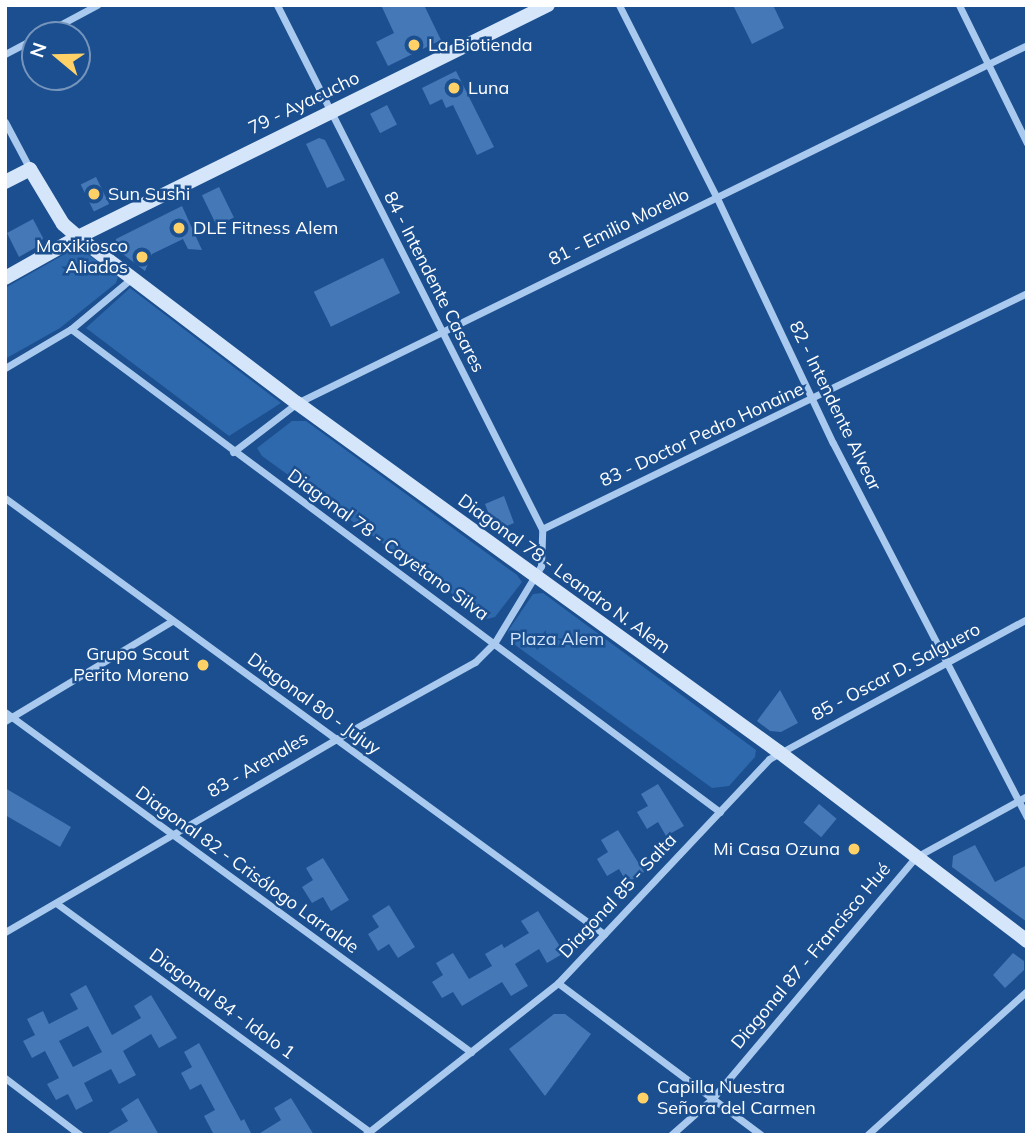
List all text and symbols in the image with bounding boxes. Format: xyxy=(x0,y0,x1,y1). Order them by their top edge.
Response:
north arrow xyxy=(21,21,91,91)
place label: La Biotienda xyxy=(428,34,533,56)
marker: La Biotienda xyxy=(406,37,422,53)
text: N xyxy=(24,39,52,61)
street label: 79 - Ayacucho xyxy=(245,67,363,139)
place label: Luna xyxy=(468,77,509,99)
marker: Luna xyxy=(446,80,462,96)
place label: Sun Sushi xyxy=(108,183,190,205)
street label: 81 - Emilio Morello xyxy=(545,184,693,270)
marker: Sun Sushi xyxy=(86,186,102,202)
street label: 84 - Intendente Casares xyxy=(379,188,489,376)
place label: DLE Fitness Alem xyxy=(193,217,338,239)
marker: DLE Fitness Alem xyxy=(171,220,187,236)
place label: Maxikiosco Aliados xyxy=(36,236,128,278)
marker: Maxikiosco Aliados xyxy=(134,249,150,265)
street label: 82 - Intendente Alvear xyxy=(784,318,886,494)
street label: 83 - Doctor Pedro Honaine xyxy=(597,378,807,492)
street label: Diagonal 78 - Cayetano Silva xyxy=(283,465,493,625)
street label: Diagonal 78 - Leandro N. Alem xyxy=(454,490,674,658)
street label: 85 - Oscar D. Salguero xyxy=(808,618,984,726)
park label: Plaza Alem xyxy=(510,628,604,650)
place label: Grupo Scout Perito Moreno xyxy=(73,644,189,686)
street label: Diagonal 80 - Jujuy xyxy=(243,648,385,760)
marker: Grupo Scout Perito Moreno xyxy=(195,657,211,673)
street label: 83 - Arenales xyxy=(204,728,312,802)
street label: Diagonal 82 - Crisólogo Larralde xyxy=(131,782,363,958)
street label: Diagonal 85 - Salta xyxy=(555,829,681,963)
place label: Mi Casa Ozuna xyxy=(713,838,840,860)
marker: Mi Casa Ozuna xyxy=(846,841,862,857)
street label: Diagonal 87 - Francisco Hué xyxy=(727,859,895,1053)
street label: Diagonal 84 - Idolo 1 xyxy=(145,944,299,1064)
place label: Capilla Nuestra Señora del Carmen xyxy=(657,1077,816,1120)
marker: Capilla Nuestra Señora del Carmen xyxy=(635,1090,651,1106)

